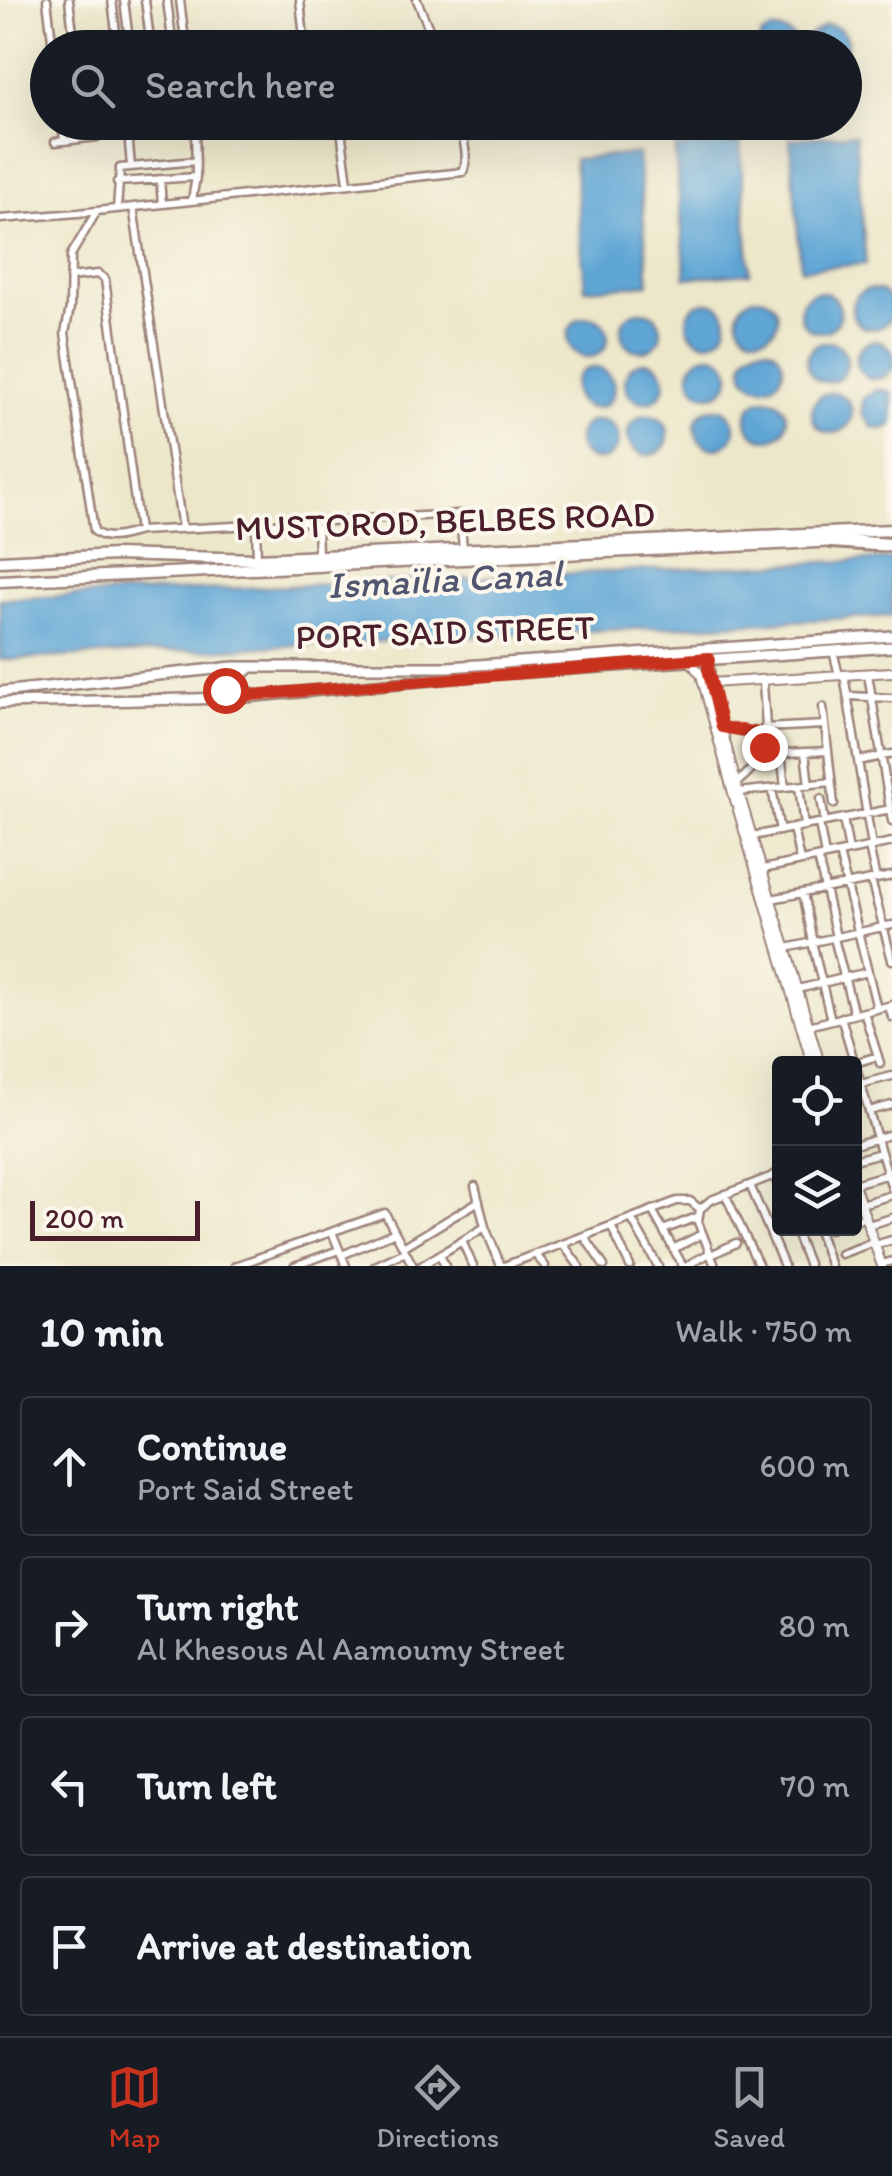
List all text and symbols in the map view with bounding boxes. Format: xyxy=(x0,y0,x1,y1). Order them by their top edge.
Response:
search box xyxy=(30,30,862,140)
icon: search xyxy=(65,58,120,113)
text: Search here xyxy=(145,62,336,108)
street label: MUSTOROD, BELBES ROAD xyxy=(234,493,656,549)
water label: Ismaïlia Canal xyxy=(326,550,566,608)
street label: PORT SAID STREET xyxy=(295,606,596,658)
route start xyxy=(203,668,249,714)
route end xyxy=(742,725,788,771)
map controls xyxy=(772,1056,862,1236)
button: locate xyxy=(772,1056,862,1146)
button: layers xyxy=(772,1146,862,1236)
scale bar xyxy=(30,1196,200,1240)
text: 200 m xyxy=(45,1201,124,1235)
text: 10 min xyxy=(40,1306,163,1357)
text: Walk · 750 m xyxy=(675,1312,852,1350)
text: Continue xyxy=(137,1424,287,1470)
icon: ahead xyxy=(42,1439,97,1494)
text: 600 m xyxy=(760,1447,850,1485)
text: Port Said Street xyxy=(137,1470,354,1508)
text: Turn right xyxy=(137,1584,299,1630)
icon: right xyxy=(42,1599,97,1654)
text: 80 m xyxy=(779,1607,850,1645)
text: Al Khesous Al Aamoumy Street xyxy=(137,1630,565,1668)
icon: left xyxy=(42,1759,97,1814)
text: Turn left xyxy=(137,1763,277,1809)
text: 70 m xyxy=(780,1767,850,1805)
icon: arrive xyxy=(42,1919,97,1974)
text: Arrive at destination xyxy=(137,1923,472,1969)
tab: Map xyxy=(107,2060,162,2154)
tab: Directions xyxy=(376,2060,499,2154)
tab: Saved xyxy=(713,2060,785,2154)

